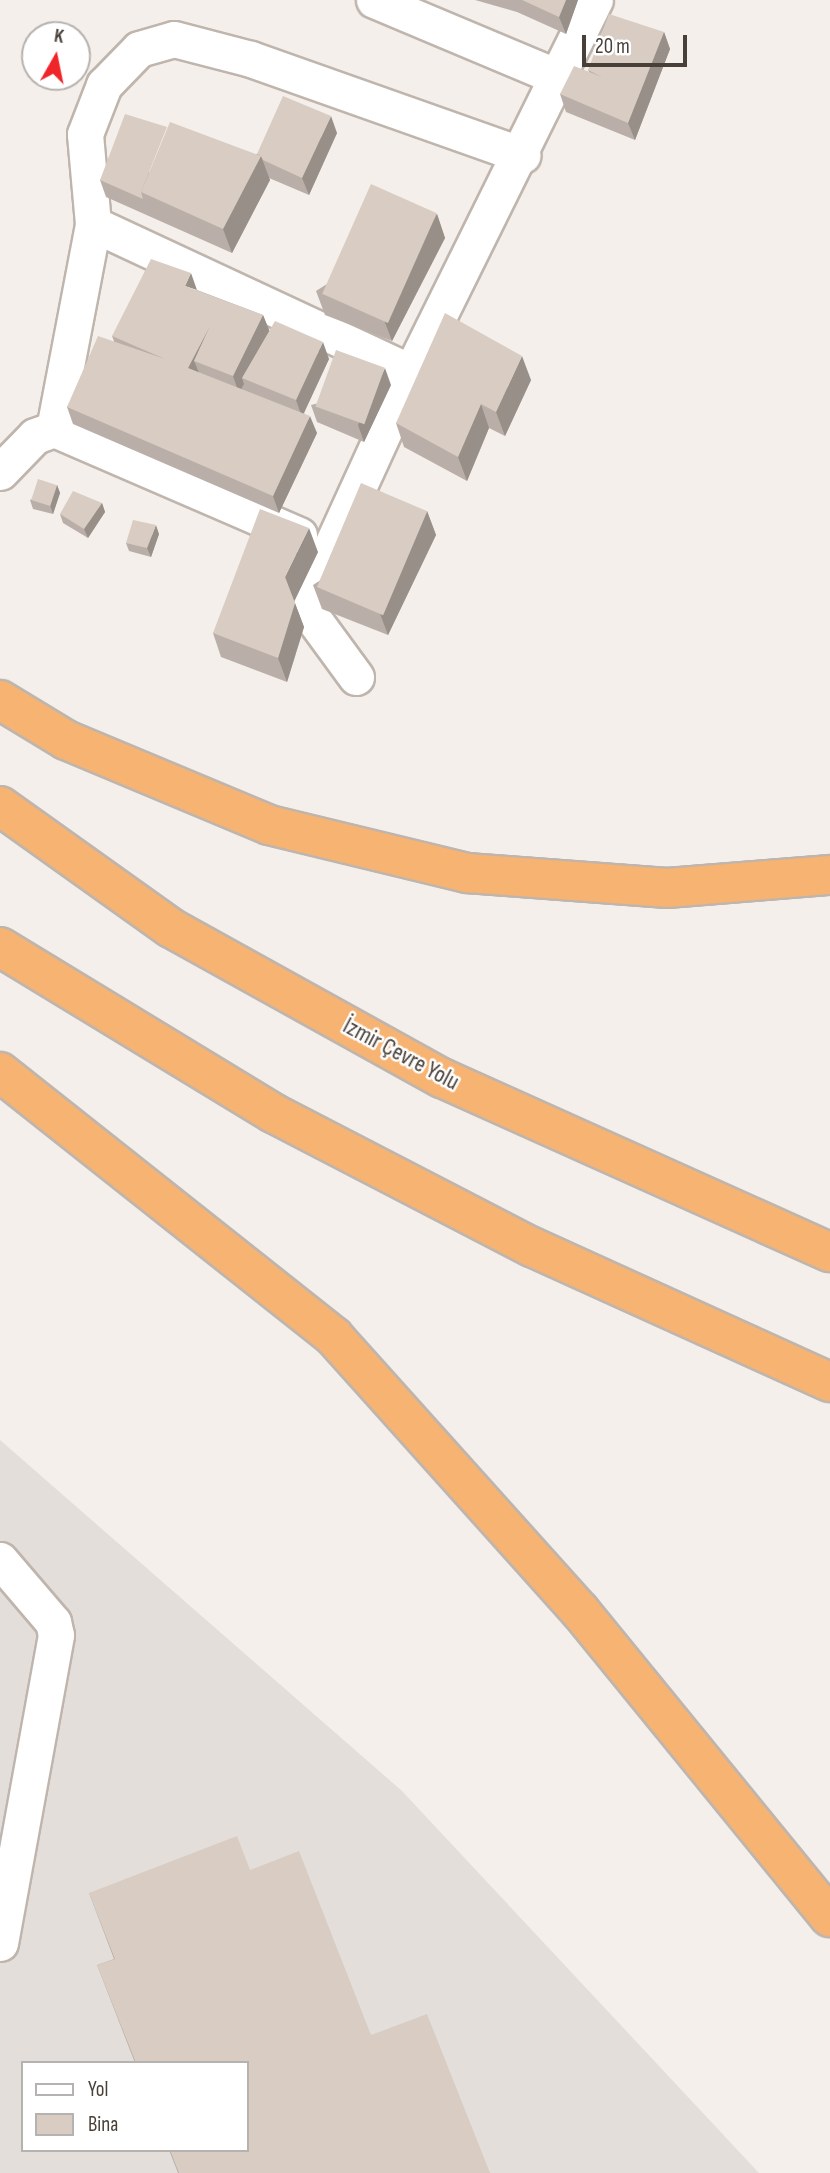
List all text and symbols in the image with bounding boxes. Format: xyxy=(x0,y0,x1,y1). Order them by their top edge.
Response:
north arrow xyxy=(21,21,91,91)
scale bar xyxy=(585,21,690,65)
text: K xyxy=(53,25,65,49)
text: 20 m xyxy=(595,34,630,59)
street label: İzmir Çevre Yolu xyxy=(338,1011,464,1097)
legend xyxy=(21,2061,248,2152)
text: Yol xyxy=(88,2077,108,2102)
text: Bina xyxy=(88,2112,118,2137)

